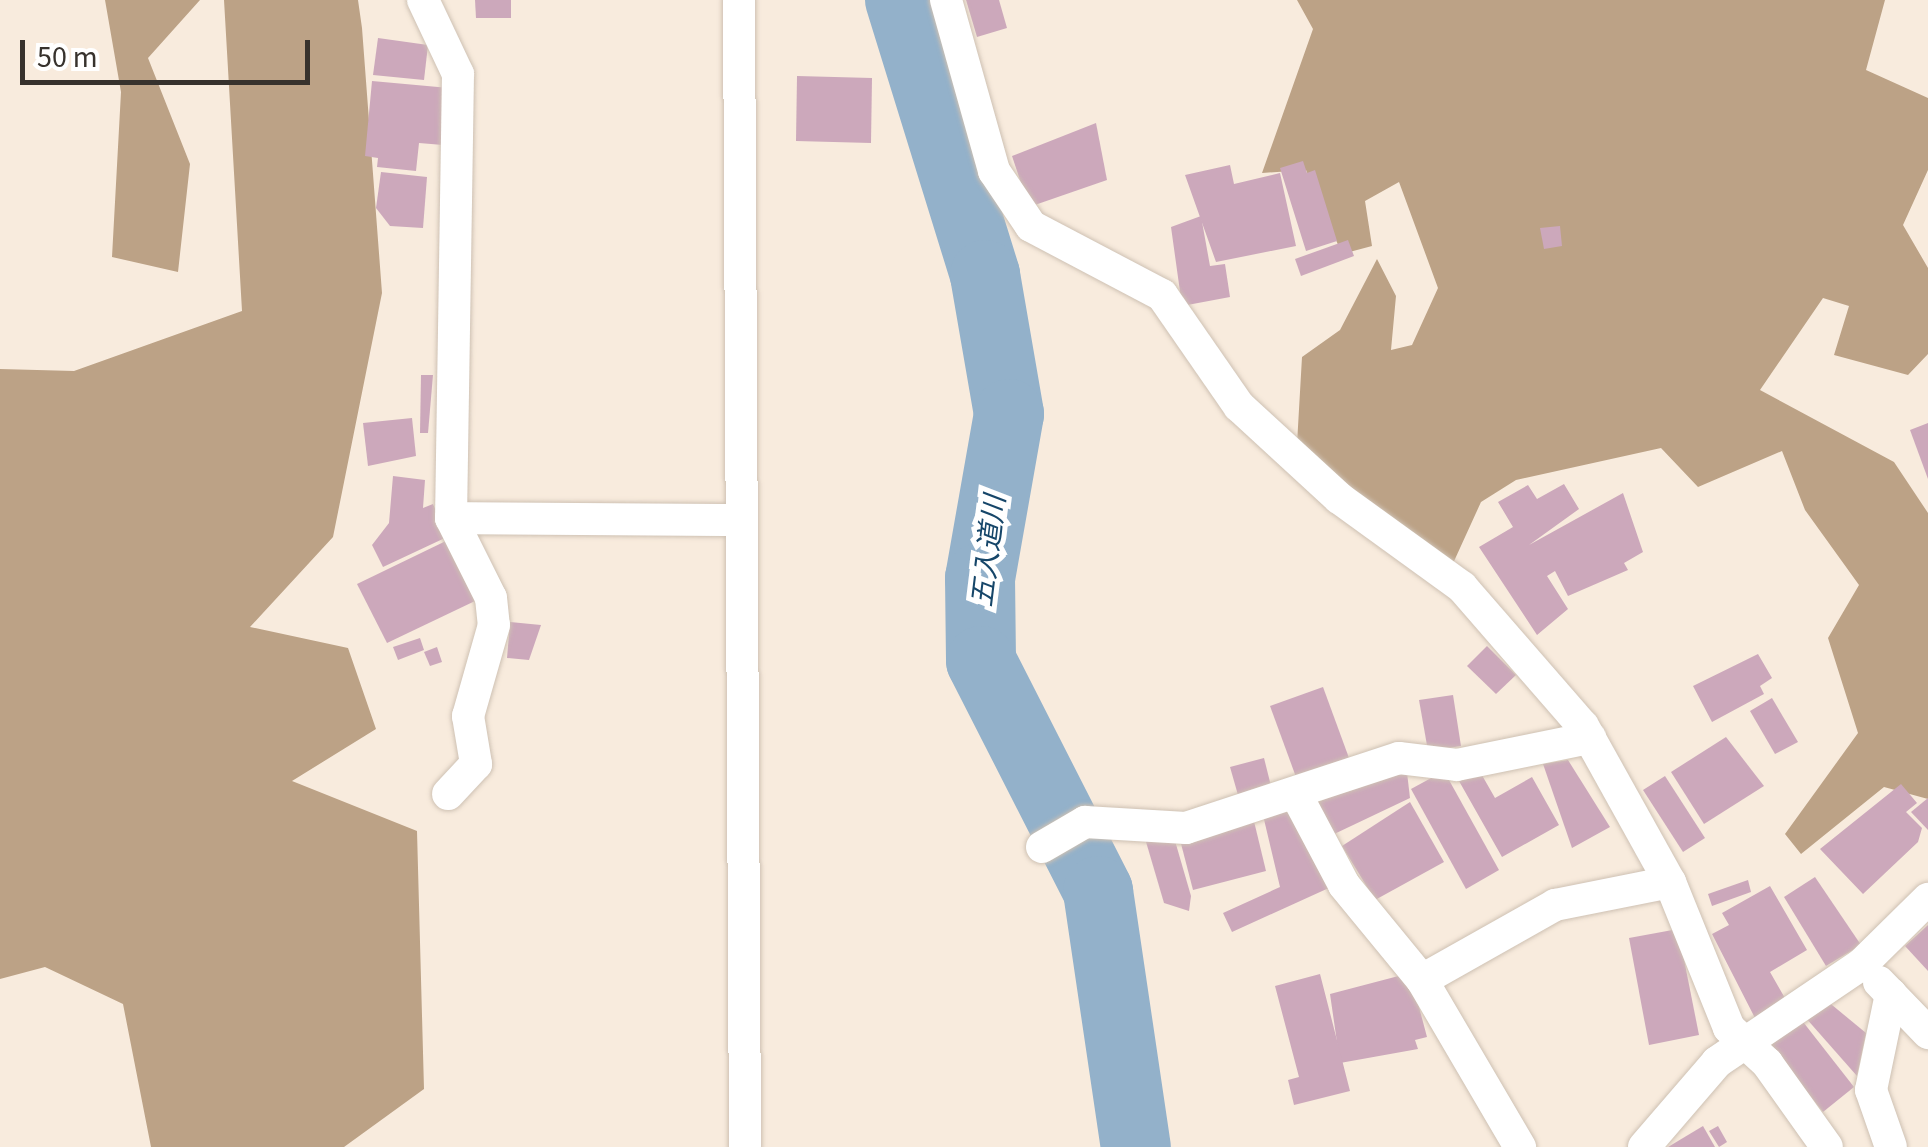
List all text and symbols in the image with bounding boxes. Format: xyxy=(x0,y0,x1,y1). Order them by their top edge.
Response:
scale bar xyxy=(25,20,315,82)
text: 50 m xyxy=(37,36,98,79)
water label: 五入道川 xyxy=(966,493,1012,609)

